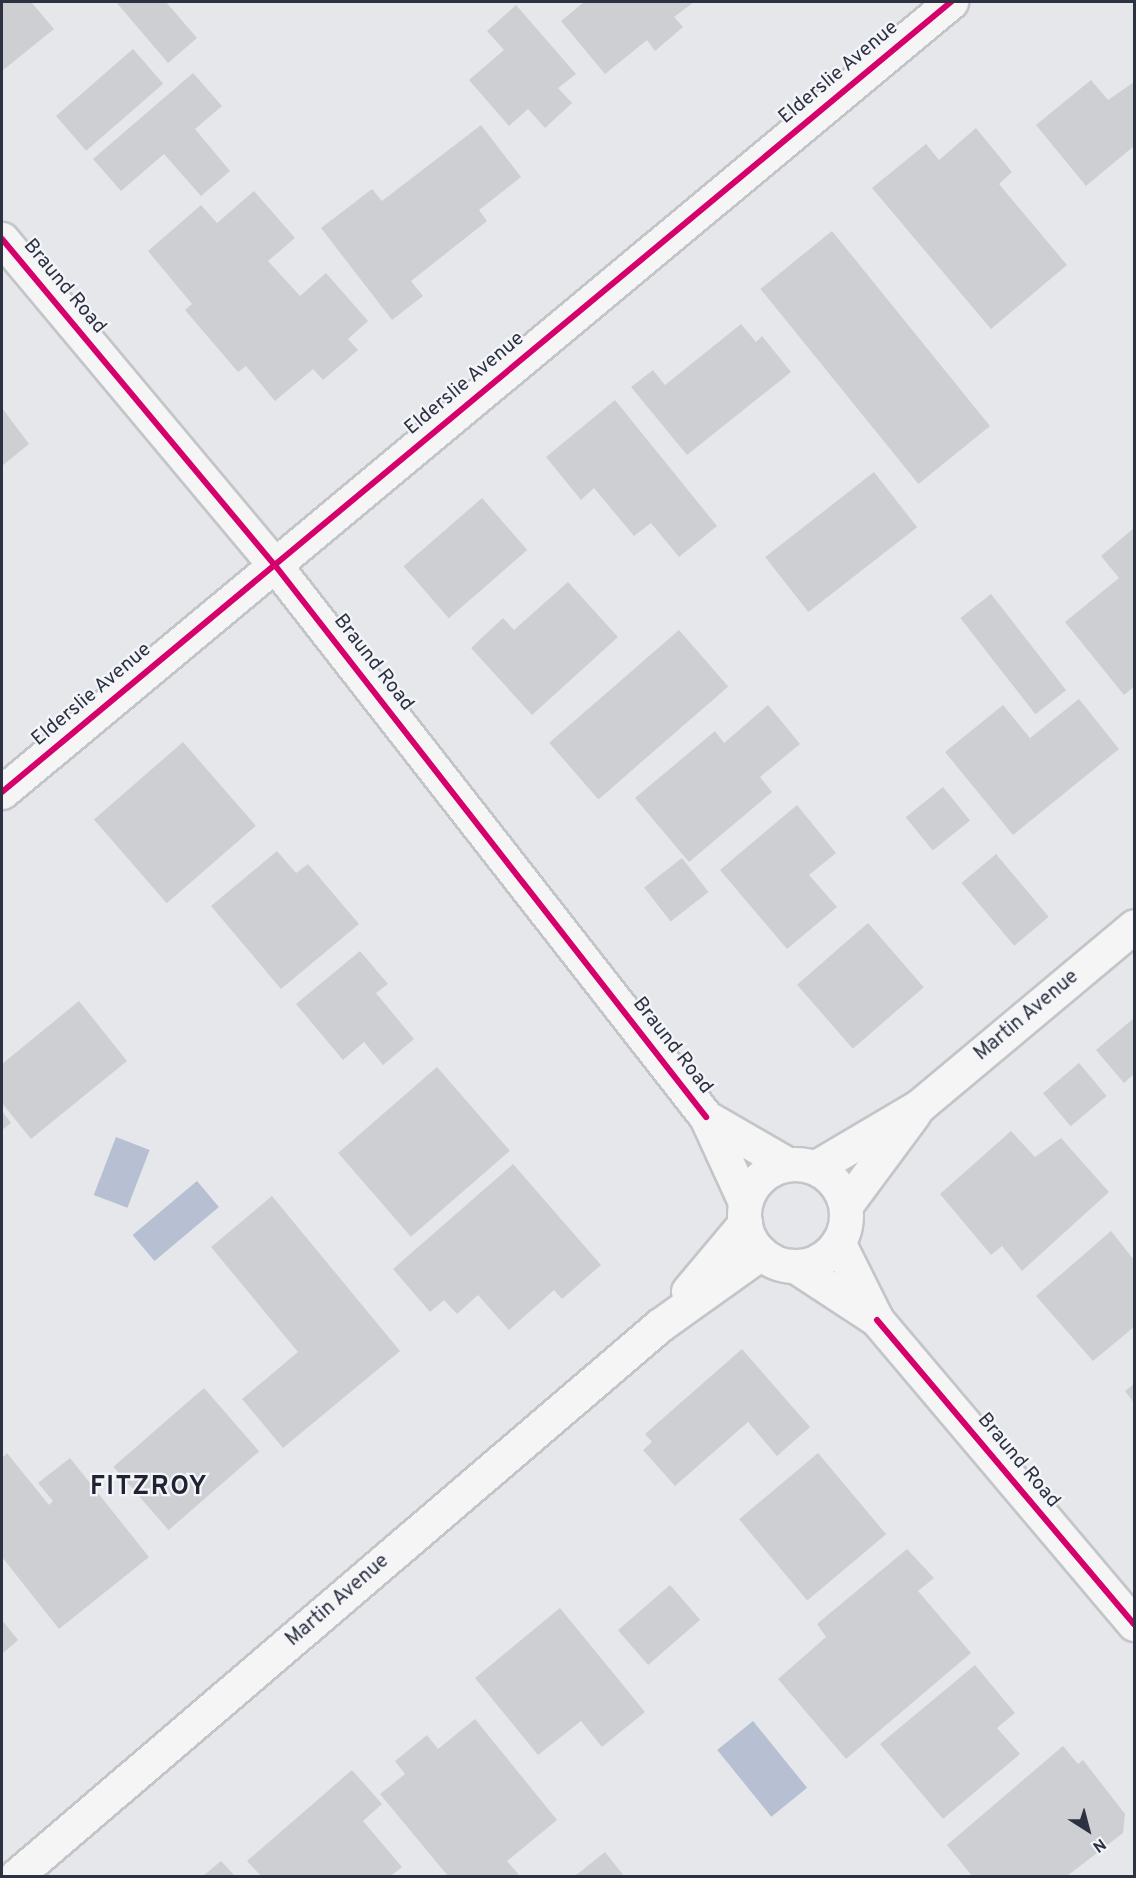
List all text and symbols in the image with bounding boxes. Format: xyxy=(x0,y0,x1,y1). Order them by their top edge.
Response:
street label: Elderslie Avenue xyxy=(774,16,904,130)
street label: Braund Road xyxy=(17,235,111,339)
street label: Elderslie Avenue xyxy=(400,327,530,441)
street label: Braund Road xyxy=(328,610,418,716)
street label: Elderslie Avenue xyxy=(27,638,157,752)
street label: Martin Avenue xyxy=(970,965,1084,1067)
street label: Braund Road xyxy=(627,993,717,1099)
street label: Braund Road xyxy=(971,1409,1065,1513)
district label: FITZROY xyxy=(90,1472,208,1504)
street label: Martin Avenue xyxy=(281,1549,395,1653)
north arrow xyxy=(1058,1800,1118,1860)
text: N xyxy=(1088,1833,1109,1856)

